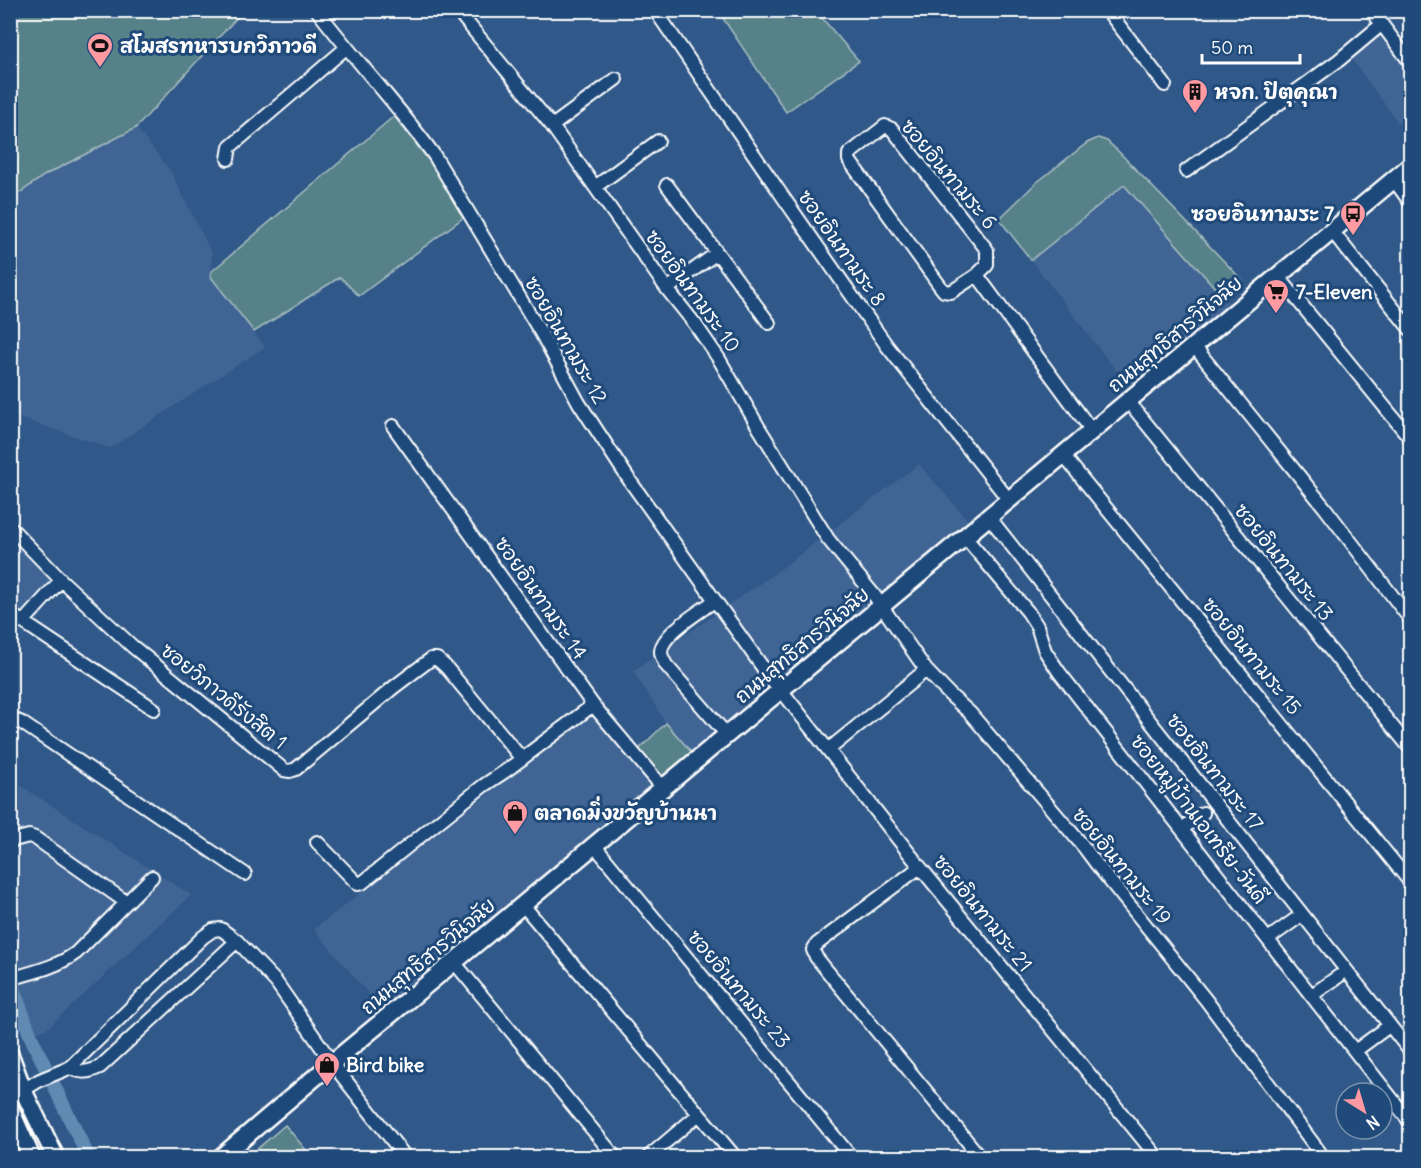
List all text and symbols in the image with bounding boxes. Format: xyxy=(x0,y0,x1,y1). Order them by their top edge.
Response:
scale bar xyxy=(1202,27,1300,65)
sports icon: สโมสรทหารบกวิภาวดี xyxy=(85,31,115,69)
place label: สโมสรทหารบกวิภาวดี xyxy=(120,33,317,58)
text: 50 m xyxy=(1211,36,1253,59)
building icon: หจก. ปิตุคุณา xyxy=(1180,77,1210,115)
place label: หจก. ปิตุคุณา xyxy=(1214,79,1338,107)
street label: ซอยอินทามระ 6 xyxy=(896,114,1003,234)
street label: ซอยอินทามระ 8 xyxy=(793,185,892,311)
bus stop icon: ซอยอินทามระ 7 xyxy=(1338,199,1368,237)
place label: ซอยอินทามระ 7 xyxy=(1191,201,1334,226)
street label: ซอยอินทามระ 10 xyxy=(641,225,746,357)
street label: ถนนสุทธิสารวินิจฉัย xyxy=(1102,270,1250,400)
street label: ซอยอินทามระ 12 xyxy=(520,271,613,408)
supermarket icon: 7-Eleven xyxy=(1261,277,1291,315)
place label: 7-Eleven xyxy=(1296,279,1373,304)
street label: ซอยอินทามระ 13 xyxy=(1229,498,1339,625)
street label: ซอยอินทามระ 14 xyxy=(490,532,593,664)
street label: ถนนสุทธิสารวินิจฉัย xyxy=(729,581,877,711)
street label: ซอยอินทามระ 15 xyxy=(1197,592,1307,719)
street label: ซอยวิภาวดีรังสิต 1 xyxy=(156,637,292,754)
street label: ซอยอินทามระ 17 xyxy=(1162,708,1269,836)
street label: ซอยหมู่บ้านเอเทรีย-วันดี xyxy=(1122,729,1273,911)
place label: ตลาดมิ่งขวัญบ้านนา xyxy=(534,796,717,825)
shop icon: ตลาดมิ่งขวัญบ้านนา xyxy=(500,798,530,836)
street label: ซอยอินทามระ 19 xyxy=(1067,802,1177,929)
street label: ซอยอินทามระ 21 xyxy=(929,849,1038,976)
street label: ถนนสุทธิสารวินิจฉัย xyxy=(355,892,503,1022)
street label: ซอยอินทามระ 23 xyxy=(683,924,796,1053)
shop icon: Bird bike xyxy=(312,1050,342,1088)
place label: Bird bike xyxy=(346,1052,425,1077)
north arrow xyxy=(1334,1081,1394,1141)
text: N xyxy=(1363,1112,1383,1134)

